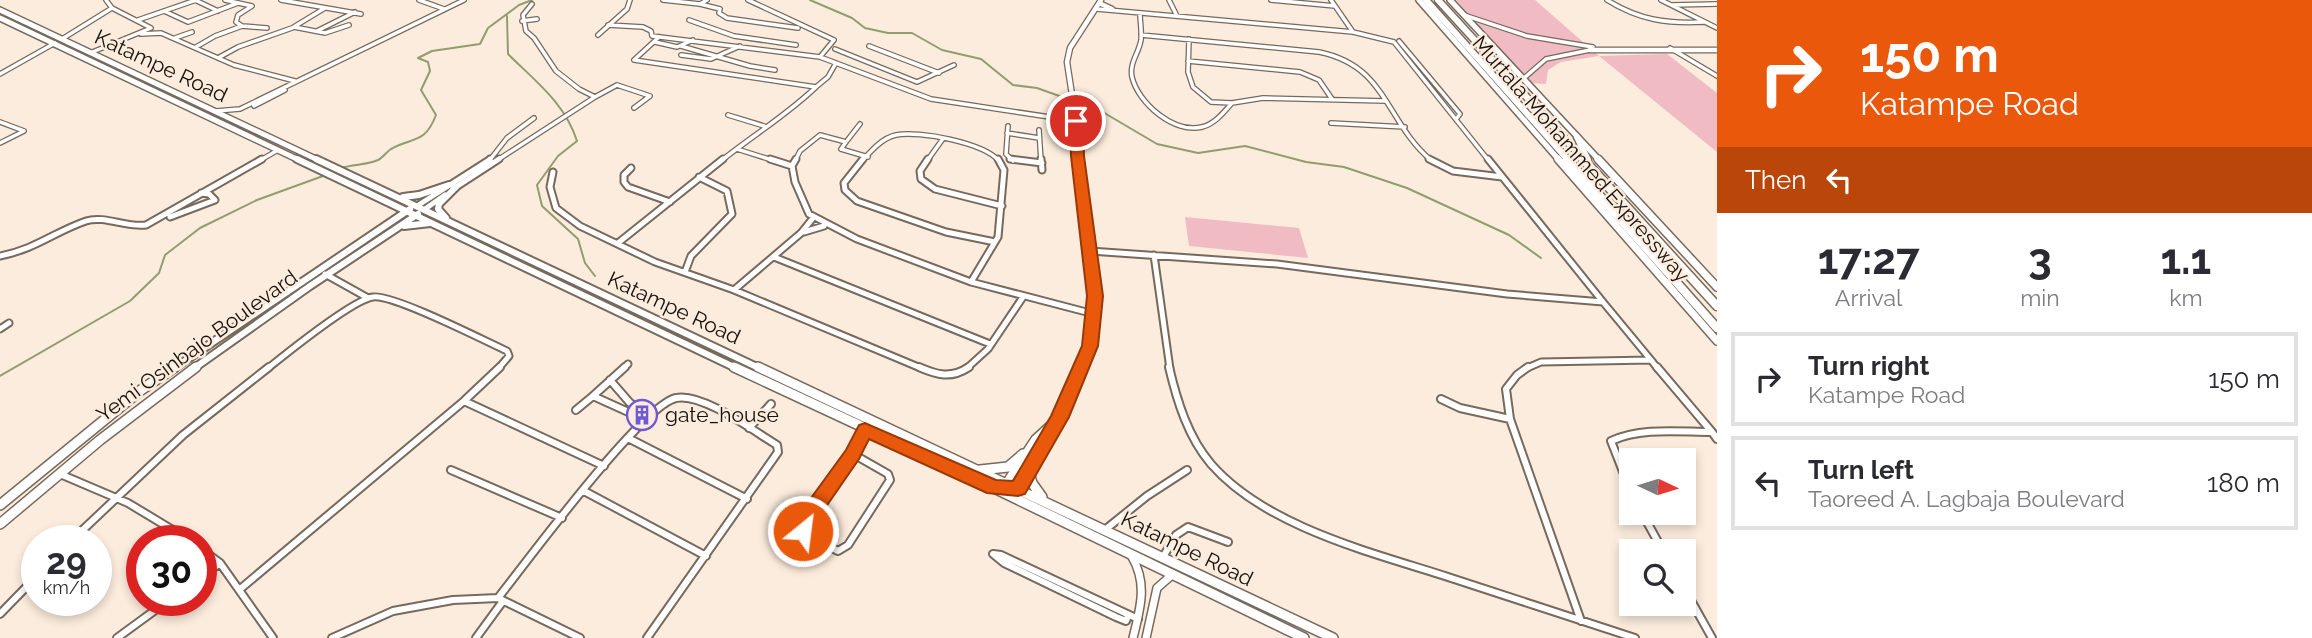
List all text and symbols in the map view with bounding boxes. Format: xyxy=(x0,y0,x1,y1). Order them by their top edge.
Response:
street label: Katampe Road xyxy=(91,24,232,107)
text: 150 m xyxy=(1860,26,1999,83)
icon: right xyxy=(1745,28,1836,119)
street label: Murtala Mohammed Expressway xyxy=(1468,30,1695,287)
text: Katampe Road xyxy=(1860,85,2079,122)
pin xyxy=(1046,91,1106,151)
icon: arrive xyxy=(1057,102,1095,140)
icon: left xyxy=(1820,161,1858,199)
text: Then xyxy=(1745,165,1806,195)
text: 17:27 xyxy=(1818,235,1920,284)
text: 3 xyxy=(2028,235,2052,284)
text: 1.1 xyxy=(2160,235,2211,284)
street label: Yemi Osinbajo Boulevard xyxy=(91,264,302,427)
street label: Katampe Road xyxy=(604,266,745,349)
text: Arrival xyxy=(1835,284,1902,311)
text: min xyxy=(2020,284,2060,311)
text: km xyxy=(2169,284,2203,311)
text: Turn right xyxy=(1808,351,1929,381)
icon: right xyxy=(1749,360,1787,398)
text: 150 m xyxy=(2208,364,2280,394)
text: Katampe Road xyxy=(1808,381,1965,408)
building icon: gate_house xyxy=(625,398,659,432)
place label: gate_house xyxy=(665,402,779,427)
north arrow xyxy=(1619,448,1696,525)
map controls xyxy=(1619,448,1696,616)
text: Turn left xyxy=(1808,455,1914,485)
icon: left xyxy=(1749,464,1787,502)
text: 180 m xyxy=(2207,468,2280,498)
text: Taoreed A. Lagbaja Boulevard xyxy=(1808,485,2125,512)
position arrow xyxy=(766,494,840,568)
street label: Katampe Road xyxy=(1117,506,1257,591)
speed limit sign: 30 xyxy=(126,525,217,616)
button: search xyxy=(1619,539,1696,616)
text: 29 xyxy=(46,541,87,582)
text: km/h xyxy=(43,577,90,598)

